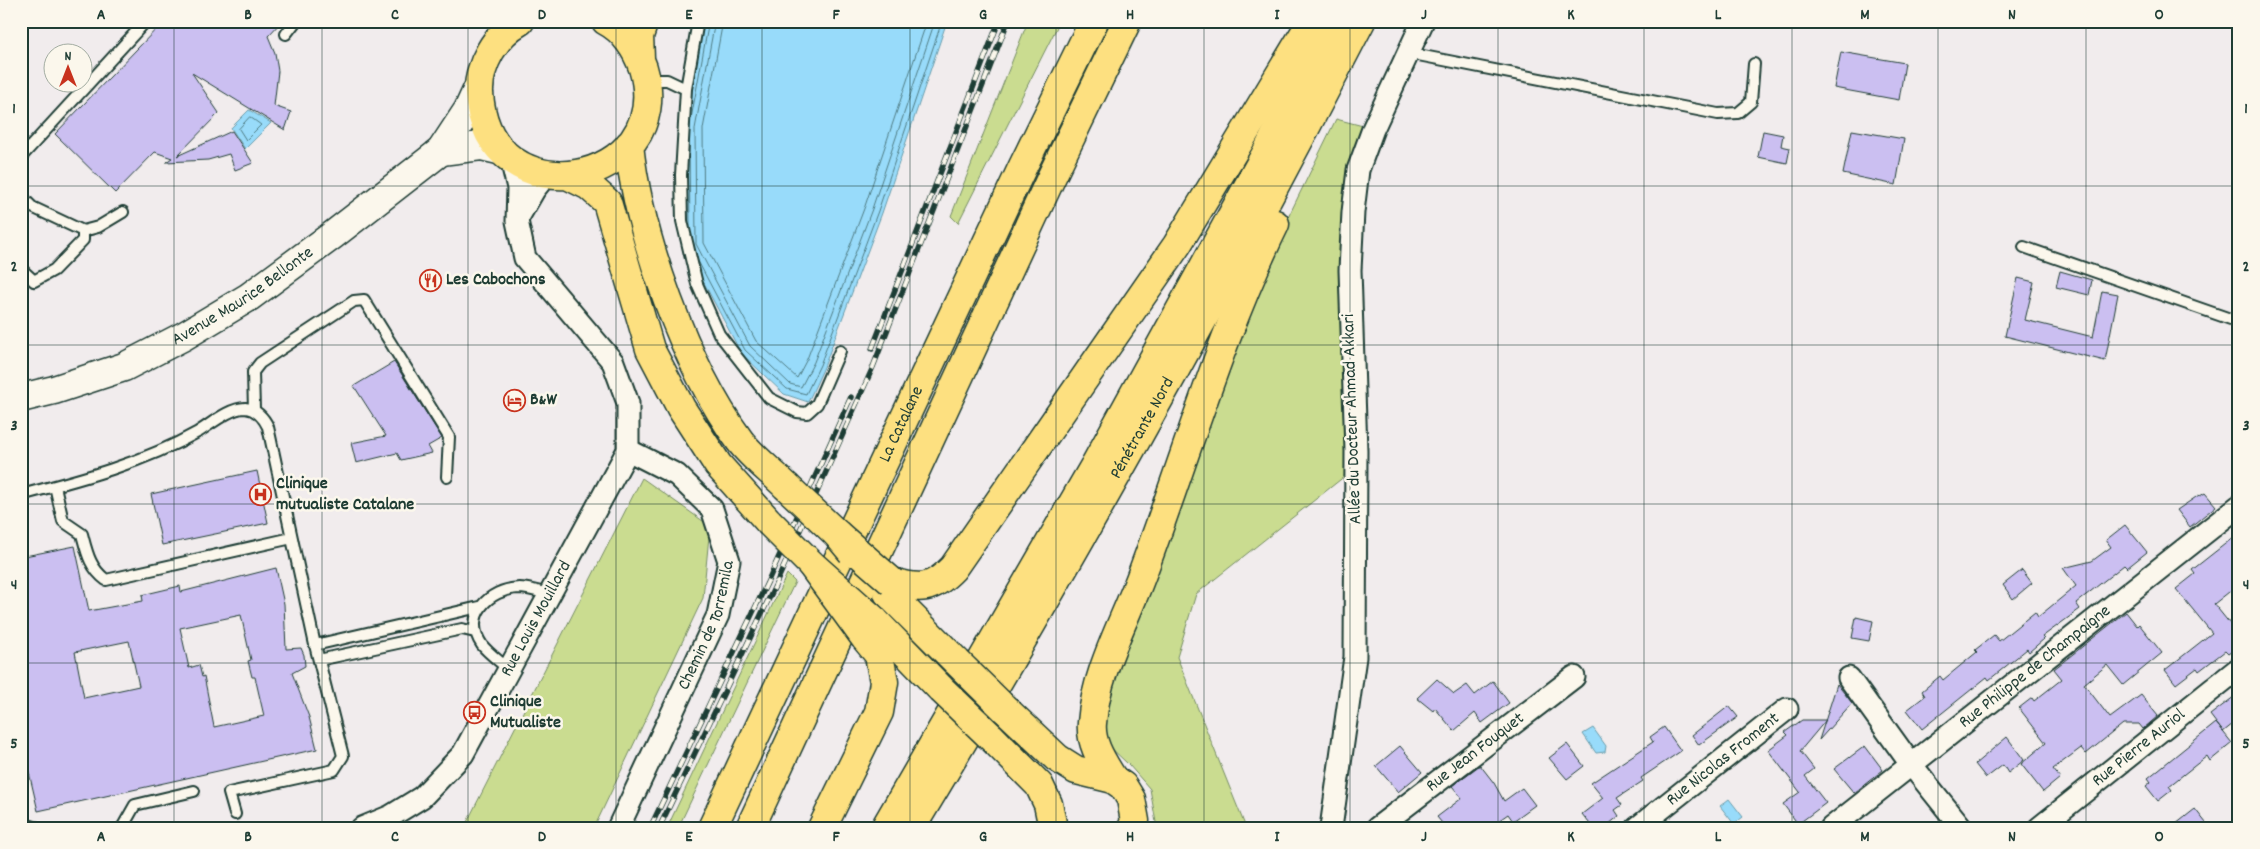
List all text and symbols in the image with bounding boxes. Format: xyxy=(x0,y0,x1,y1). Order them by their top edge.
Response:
text: A xyxy=(97,4,106,27)
text: B xyxy=(244,4,252,27)
text: C xyxy=(391,4,399,27)
text: D xyxy=(538,4,547,27)
text: E xyxy=(685,4,693,27)
text: F xyxy=(832,4,840,27)
text: G xyxy=(979,4,987,27)
text: H xyxy=(1126,4,1134,27)
text: I xyxy=(1275,4,1281,27)
text: J xyxy=(1421,4,1427,27)
text: K xyxy=(1567,4,1575,27)
text: L xyxy=(1715,4,1722,27)
text: M xyxy=(1860,4,1870,27)
text: N xyxy=(2008,4,2016,27)
text: O xyxy=(2154,4,2164,27)
north arrow xyxy=(42,42,92,92)
text: N xyxy=(65,47,72,67)
text: 1 xyxy=(12,98,16,121)
text: 1 xyxy=(2244,98,2248,121)
street label: Avenue Maurice Bellonte xyxy=(168,241,319,353)
text: 2 xyxy=(11,256,18,279)
text: 2 xyxy=(2243,256,2250,279)
restaurant icon: Les Cabochons xyxy=(418,268,442,292)
place label: Les Cabochons xyxy=(446,268,546,293)
street label: Allée du Docteur Ahmad Akkari xyxy=(1337,313,1369,525)
street label: Pénétrante Nord xyxy=(1104,373,1181,484)
street label: La Catalane xyxy=(873,382,930,466)
hotel icon: B&W xyxy=(502,388,526,412)
place label: B&W xyxy=(530,388,557,413)
text: 3 xyxy=(10,415,18,438)
text: 3 xyxy=(2242,415,2250,438)
place label: Clinique mutualiste Catalane xyxy=(276,472,414,518)
hospital icon: Clinique mutualiste Catalane xyxy=(248,482,272,506)
street label: Rue Louis Mouillard xyxy=(495,556,578,681)
street label: Chemin de Torremila xyxy=(672,558,741,694)
text: 4 xyxy=(11,574,17,597)
text: 4 xyxy=(2243,574,2249,597)
street label: Rue Philippe de Champaigne xyxy=(1954,599,2116,735)
place label: Clinique Mutualiste xyxy=(490,690,561,736)
bus stop icon: Clinique Mutualiste xyxy=(462,700,486,724)
street label: Rue Pierre Auriol xyxy=(2087,702,2192,793)
street label: Rue Jean Fouquet xyxy=(1421,706,1530,798)
street label: Rue Nicolas Froment xyxy=(1661,707,1785,812)
text: 5 xyxy=(10,733,18,756)
text: 5 xyxy=(2242,733,2250,756)
text: A xyxy=(97,826,106,849)
text: B xyxy=(244,826,252,849)
text: C xyxy=(391,826,399,849)
text: D xyxy=(538,826,547,849)
text: E xyxy=(685,826,693,849)
text: F xyxy=(832,826,840,849)
text: G xyxy=(979,826,987,849)
text: H xyxy=(1126,826,1134,849)
text: I xyxy=(1275,826,1281,849)
text: J xyxy=(1421,826,1427,849)
text: K xyxy=(1567,826,1575,849)
text: L xyxy=(1715,826,1722,849)
text: M xyxy=(1860,826,1870,849)
text: N xyxy=(2008,826,2016,849)
text: O xyxy=(2154,826,2164,849)

